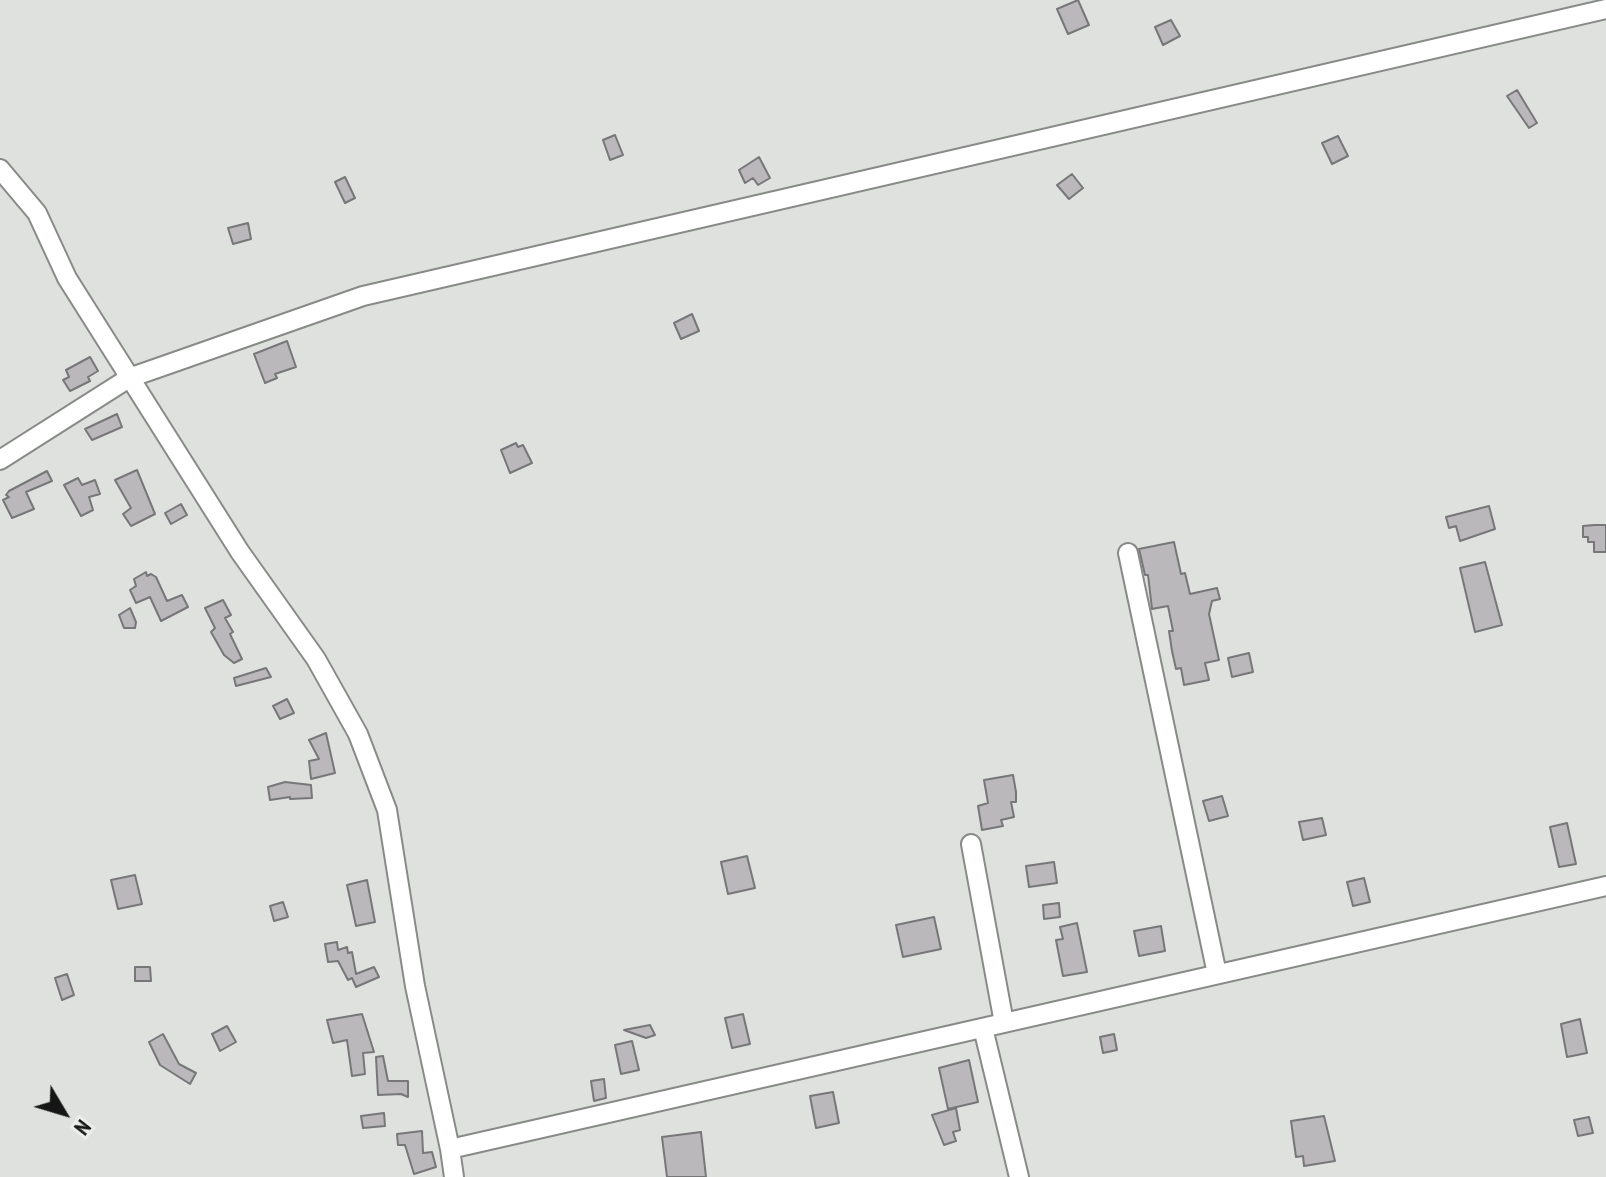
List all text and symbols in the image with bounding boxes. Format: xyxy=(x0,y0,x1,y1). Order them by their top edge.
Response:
north arrow xyxy=(24,1073,104,1153)
text: N xyxy=(68,1114,98,1141)

